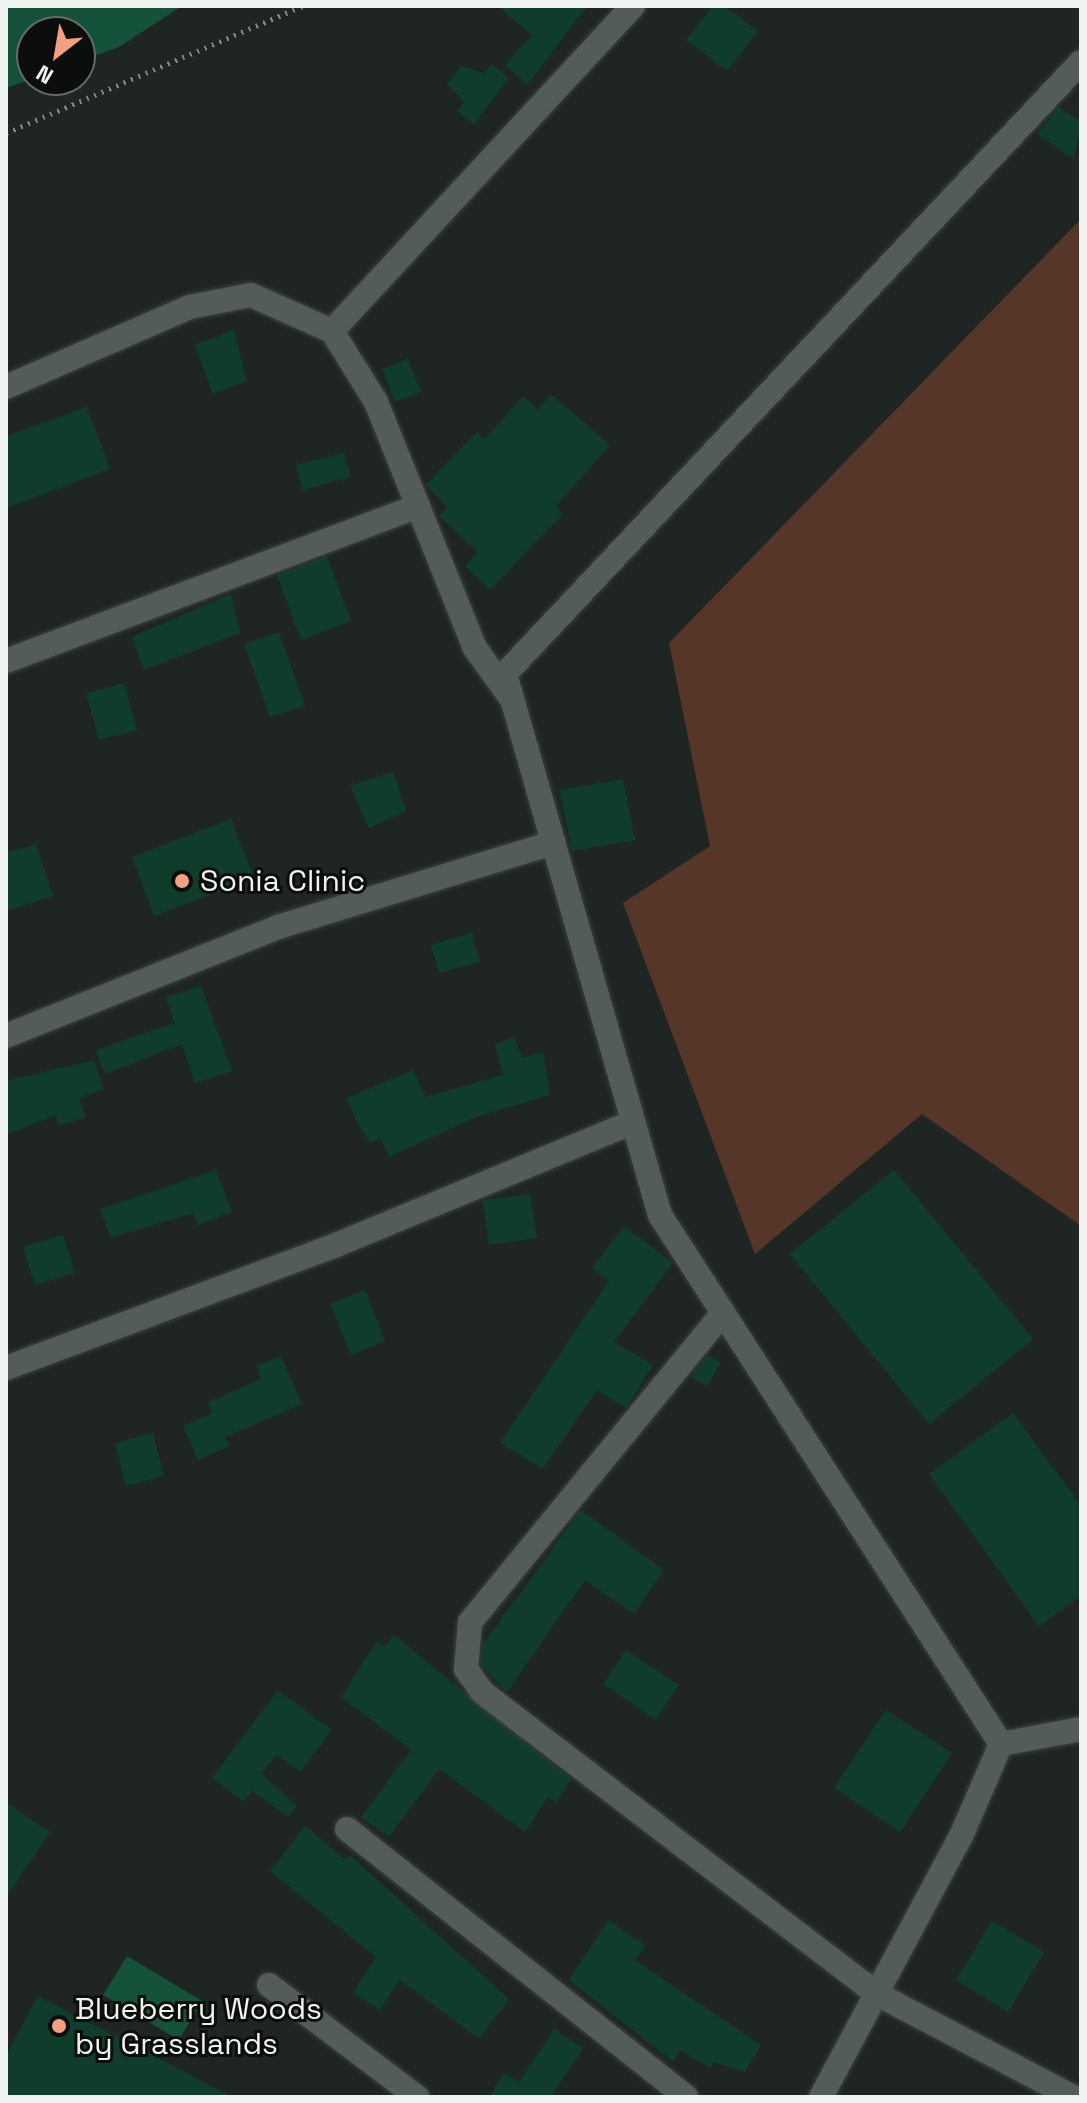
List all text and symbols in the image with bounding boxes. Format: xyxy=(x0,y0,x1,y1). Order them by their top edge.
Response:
north arrow xyxy=(16,16,96,96)
text: N xyxy=(31,59,58,91)
place label: Sonia Clinic xyxy=(200,863,365,899)
marker: Sonia Clinic xyxy=(171,870,193,892)
place label: Blueberry Woods by Grasslands xyxy=(75,1991,322,2062)
marker: Blueberry Woods by Grasslands xyxy=(50,2017,68,2035)

